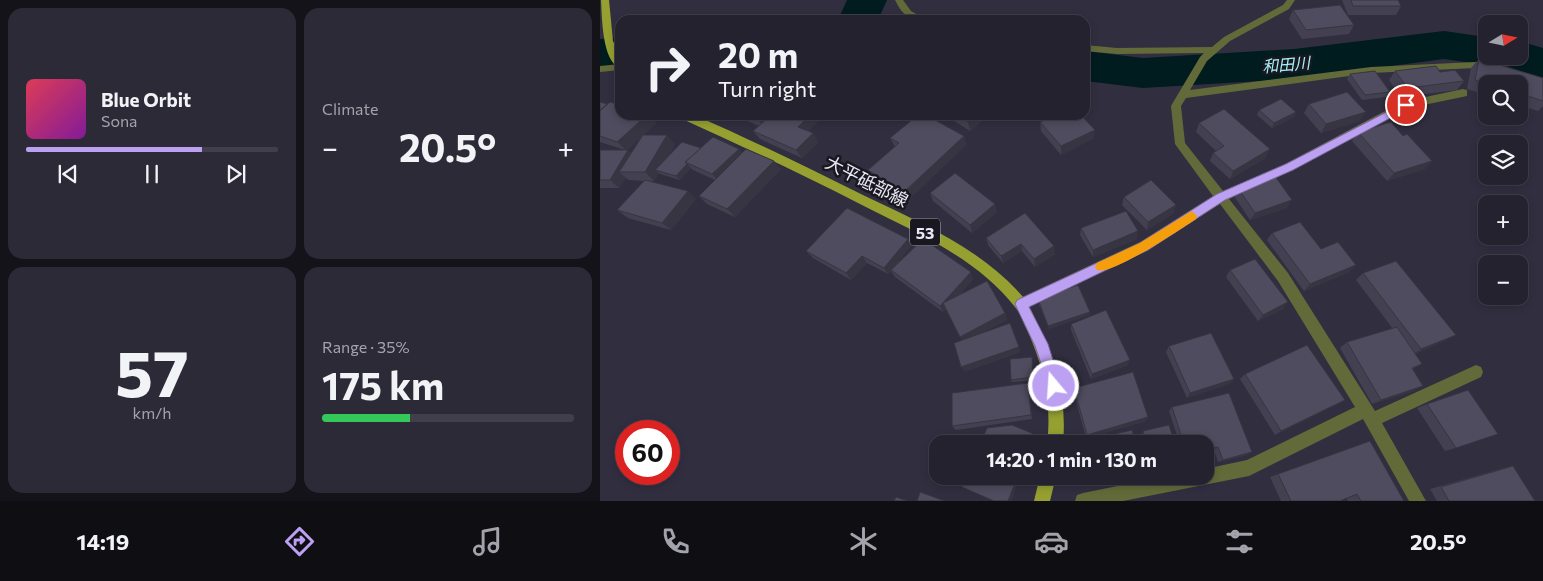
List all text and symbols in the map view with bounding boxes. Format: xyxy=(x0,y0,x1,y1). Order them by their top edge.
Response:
north arrow xyxy=(1478,15,1528,65)
map controls xyxy=(1478,15,1528,305)
text: 20 m xyxy=(718,32,798,75)
icon: right xyxy=(635,35,700,100)
water label: 和田川 xyxy=(1261,52,1313,76)
text: Turn right xyxy=(718,75,816,102)
button: search xyxy=(1478,75,1528,125)
pin xyxy=(1385,84,1427,126)
text: Blue Orbit xyxy=(101,88,191,111)
icon: arrive xyxy=(1392,91,1420,119)
text: Climate xyxy=(322,99,378,118)
text: Sona xyxy=(101,111,137,130)
text: 20.5° xyxy=(399,123,496,170)
text: − xyxy=(322,130,338,164)
text: + xyxy=(558,130,574,164)
button: layers xyxy=(1478,135,1528,185)
street label: 大平砥部線 xyxy=(822,151,912,211)
icon: previous xyxy=(54,160,82,188)
icon: pause xyxy=(138,160,166,188)
icon: next xyxy=(222,160,250,188)
button: + xyxy=(1478,195,1528,245)
road number: 53 xyxy=(910,218,940,246)
button: − xyxy=(1478,255,1528,305)
text: 57 xyxy=(115,331,189,410)
text: Range · 35% xyxy=(322,337,409,356)
position arrow xyxy=(1027,359,1079,411)
text: 175 km xyxy=(322,361,444,408)
text: km/h xyxy=(133,403,171,422)
speed limit sign: 60 xyxy=(615,420,680,485)
text: 14:20 · 1 min · 130 m xyxy=(986,448,1157,471)
icon: directions xyxy=(282,524,317,559)
icon: music xyxy=(470,524,505,559)
icon: phone xyxy=(658,524,693,559)
icon: climate xyxy=(846,524,881,559)
icon: car xyxy=(1034,524,1069,559)
icon: filters xyxy=(1222,524,1257,559)
text: 14:19 xyxy=(76,528,129,555)
text: 20.5° xyxy=(1410,528,1466,555)

